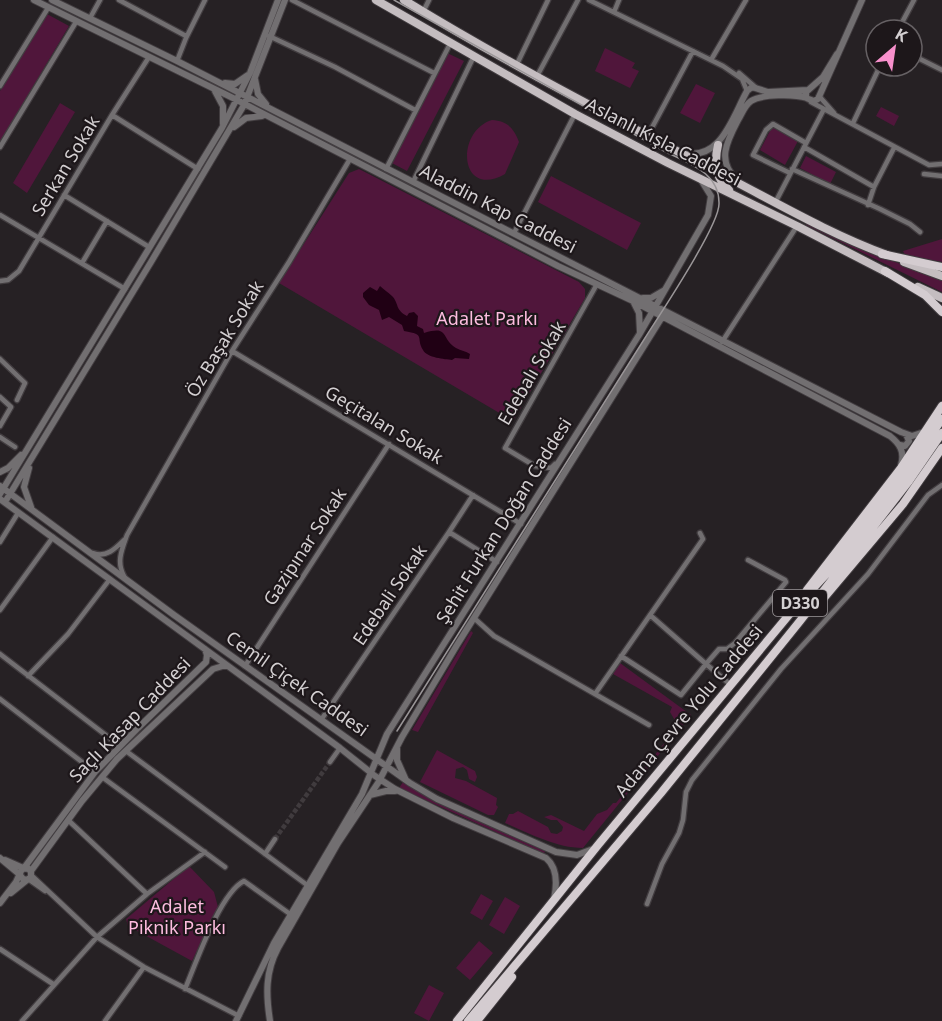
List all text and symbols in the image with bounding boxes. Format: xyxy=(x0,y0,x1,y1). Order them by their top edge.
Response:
north arrow xyxy=(864,18,924,78)
text: K xyxy=(891,23,912,47)
street label: Aslanlı Kışla Caddesi xyxy=(582,92,745,191)
street label: Serkan Sokak xyxy=(26,111,105,220)
street label: Aladdin Kap Caddesi xyxy=(416,158,581,258)
street label: Öz Başak Sokak xyxy=(180,275,269,401)
park label: Adalet Parkı xyxy=(436,306,538,330)
street label: Edebalı Sokak xyxy=(492,316,571,429)
street label: Geçitalan Sokak xyxy=(321,379,448,469)
street label: Şehit Furkan Doğan Caddesi xyxy=(430,413,577,628)
street label: Gazipınar Sokak xyxy=(257,483,351,610)
street label: Edebali Sokak xyxy=(347,539,432,649)
road number: D330 xyxy=(773,590,827,616)
street label: Adana Çevre Yolu Caddesi xyxy=(609,619,768,802)
street label: Cemil Çiçek Caddesi xyxy=(222,625,373,741)
street label: Saçlı Kasap Caddesi xyxy=(63,652,195,787)
park label: Adalet Piknik Parkı xyxy=(128,894,226,939)

